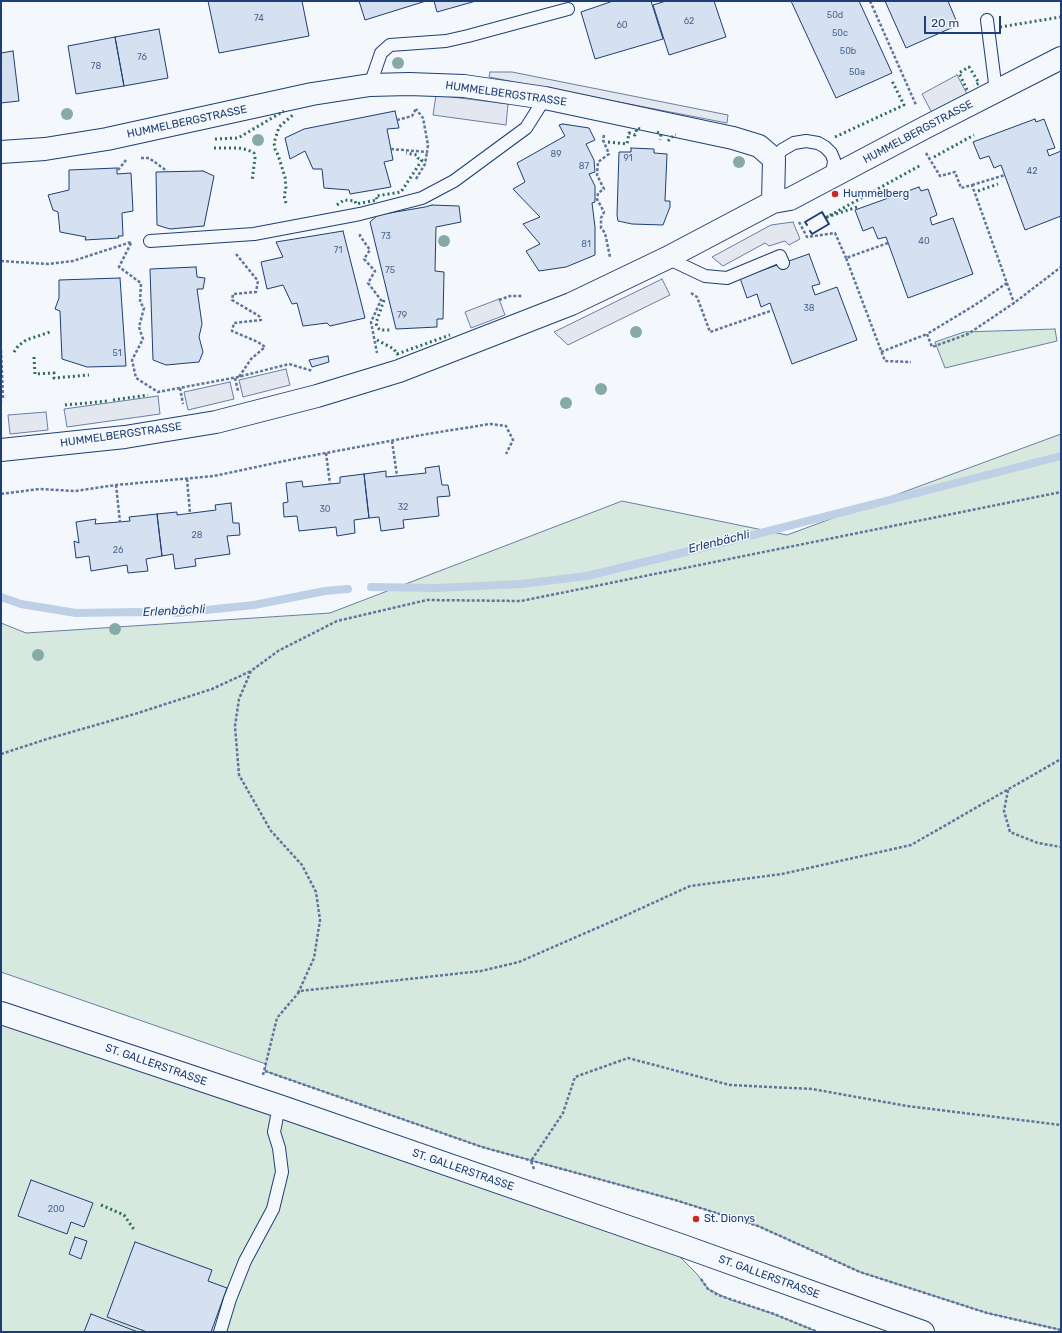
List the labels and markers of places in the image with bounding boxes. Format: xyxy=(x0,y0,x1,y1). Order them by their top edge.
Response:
place label: Hummelberg xyxy=(843,187,909,201)
marker: Hummelberg xyxy=(830,189,840,199)
place label: St. Dionys xyxy=(704,1212,755,1226)
marker: St. Dionys xyxy=(691,1214,701,1224)

